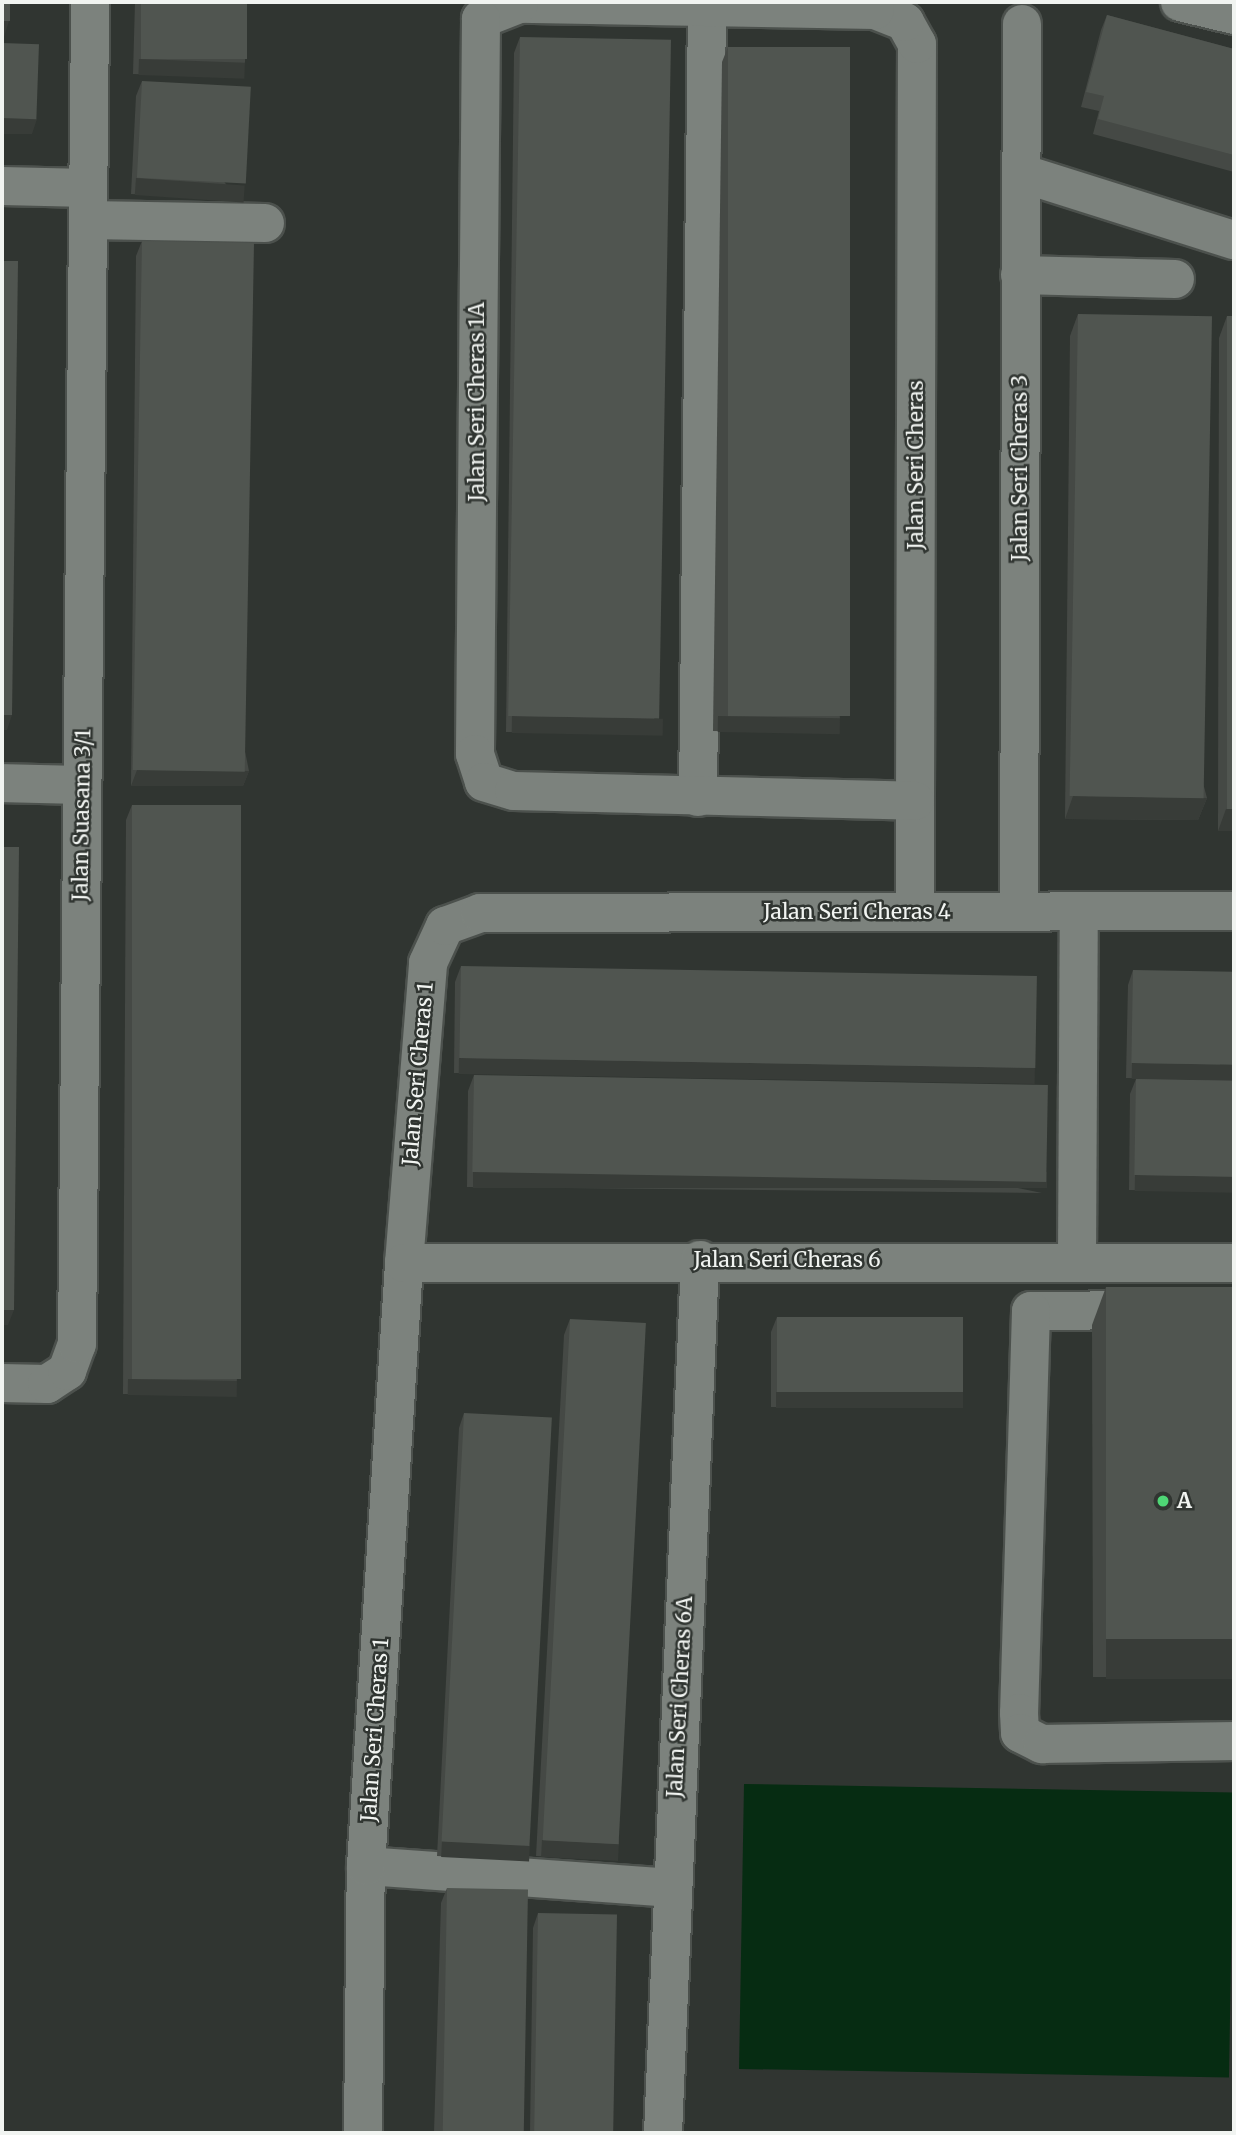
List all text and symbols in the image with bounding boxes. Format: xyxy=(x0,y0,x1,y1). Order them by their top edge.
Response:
street label: Jalan Seri Cheras 1A xyxy=(464,302,490,502)
street label: Jalan Seri Cheras 3 xyxy=(1007,375,1033,561)
street label: Jalan Seri Cheras xyxy=(903,380,929,550)
street label: Jalan Suasana 3/1 xyxy=(68,729,96,901)
street label: Jalan Seri Cheras 4 xyxy=(763,899,951,925)
street label: Jalan Seri Cheras 1 xyxy=(397,981,439,1167)
street label: Jalan Seri Cheras 6 xyxy=(693,1247,881,1273)
place label: A xyxy=(1177,1488,1192,1514)
marker: A xyxy=(1155,1493,1171,1509)
street label: Jalan Seri Cheras 6A xyxy=(662,1596,698,1798)
street label: Jalan Seri Cheras 1 xyxy=(356,1637,394,1823)

